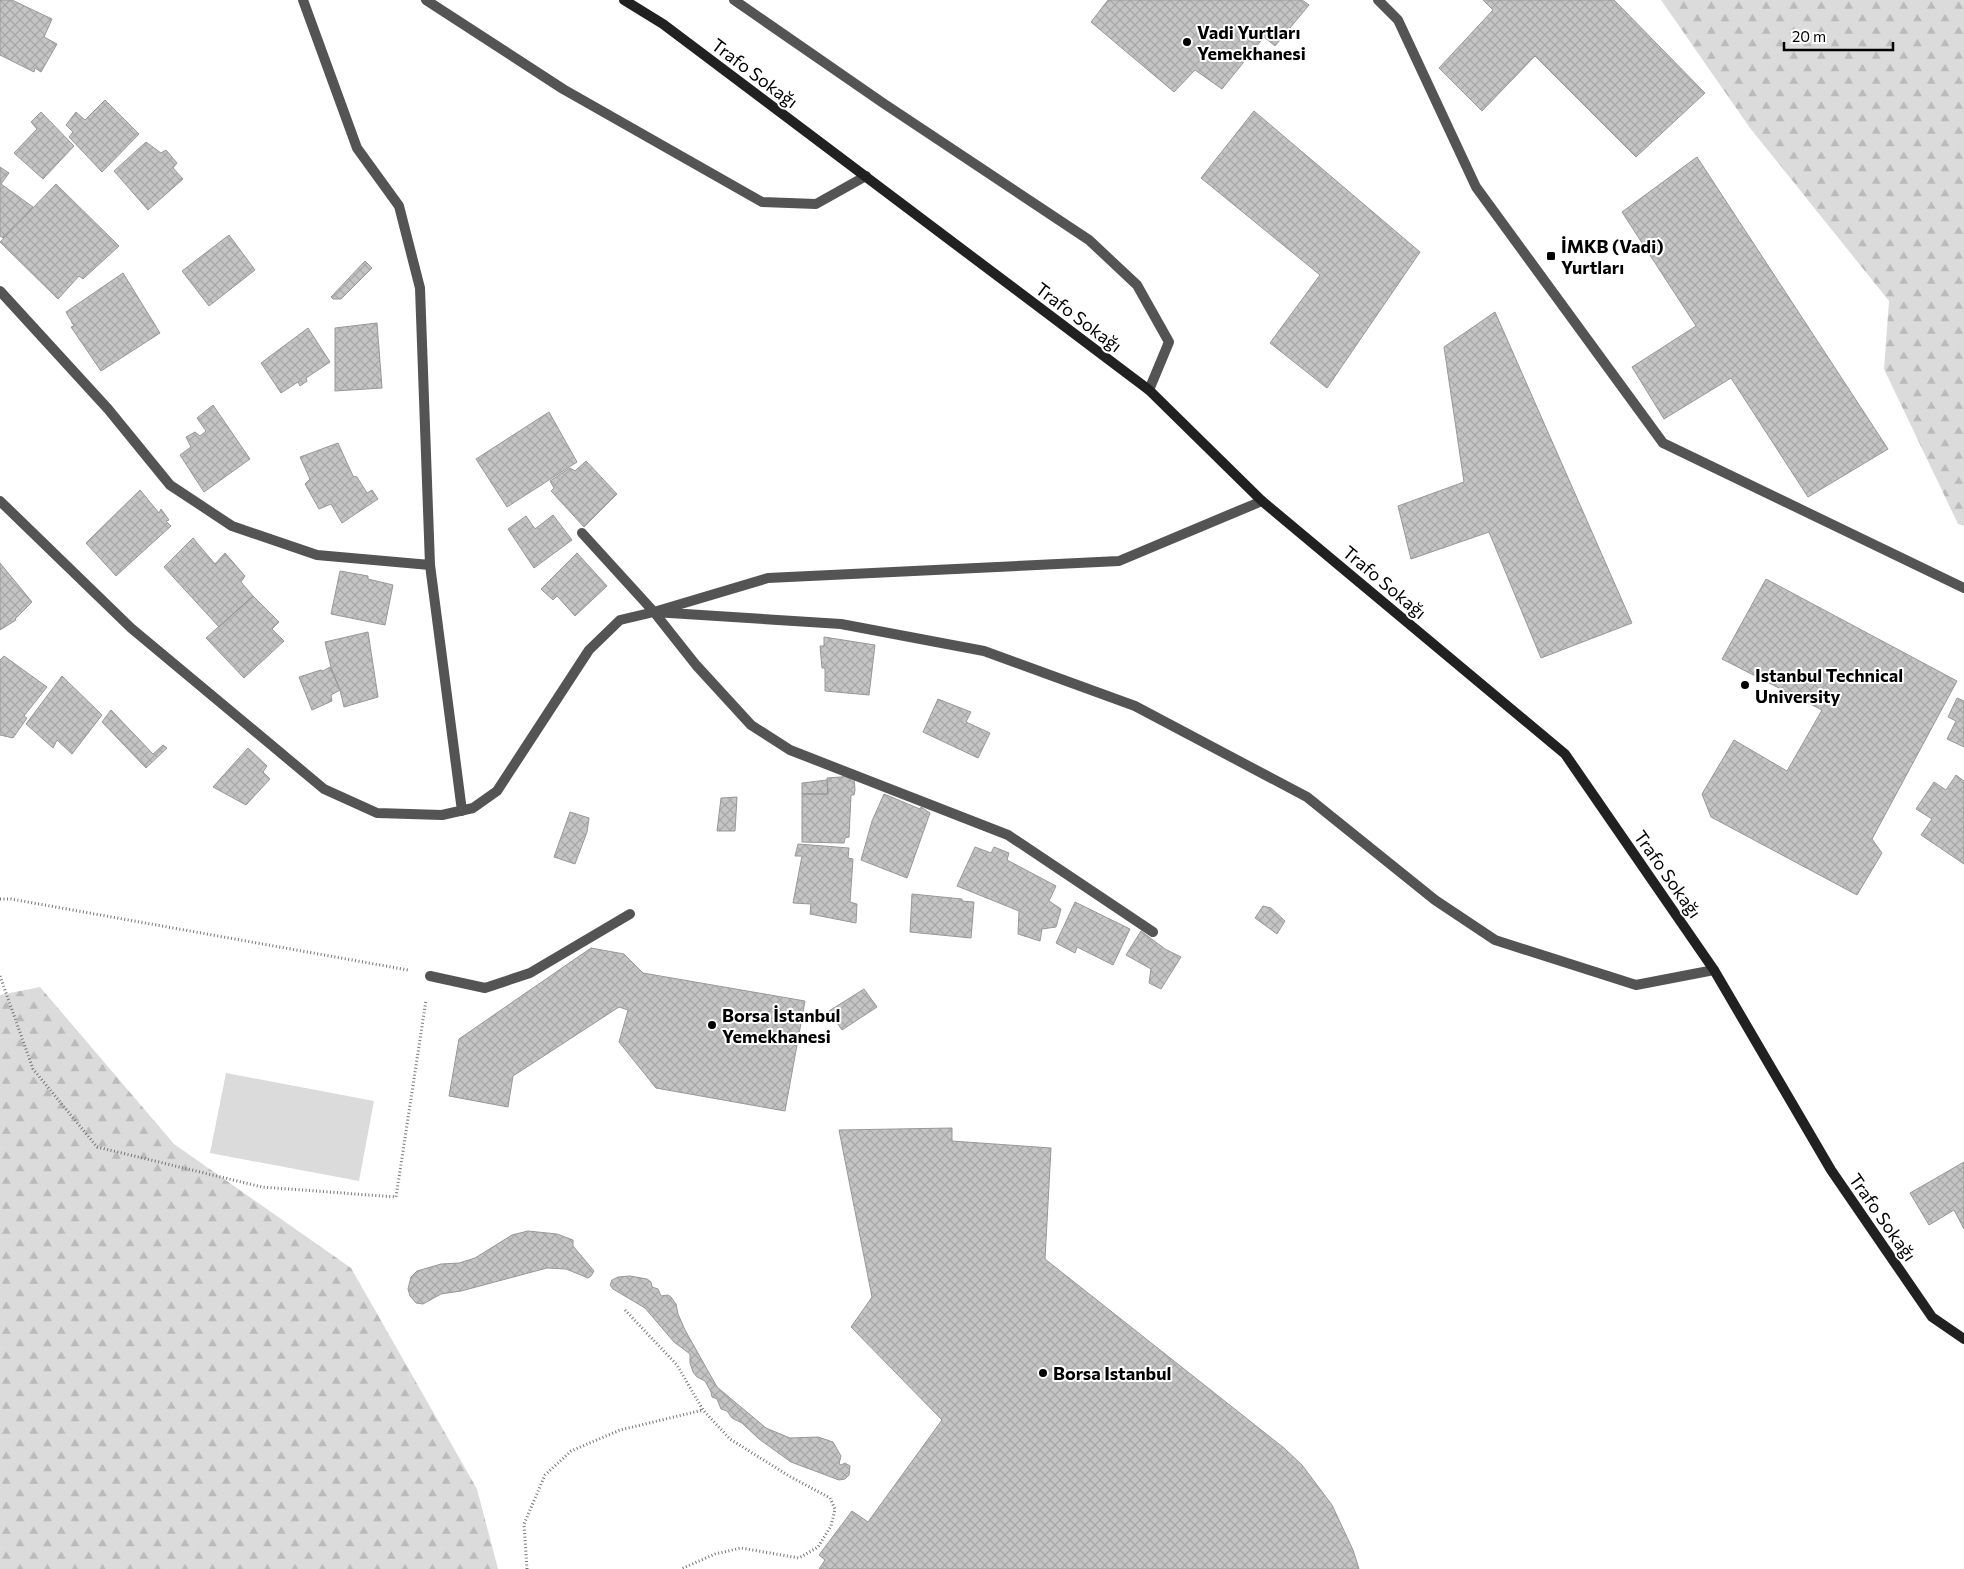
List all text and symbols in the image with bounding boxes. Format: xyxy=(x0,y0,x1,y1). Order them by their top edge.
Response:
scale bar xyxy=(1784,20,1893,52)
place label: Vadi Yurtları Yemekhanesi xyxy=(1197,21,1306,64)
text: 20 m xyxy=(1792,27,1826,45)
street label: Trafo Sokağı xyxy=(708,33,802,113)
marker: Vadi Yurtları Yemekhanesi xyxy=(1181,36,1193,48)
place label: İMKB (Vadi) Yurtları xyxy=(1561,235,1664,278)
marker: İMKB (Vadi) Yurtları xyxy=(1545,250,1557,262)
street label: Trafo Sokağı xyxy=(1032,277,1126,357)
street label: Trafo Sokağı xyxy=(1339,541,1431,623)
place label: Istanbul Technical University xyxy=(1755,664,1903,707)
marker: Istanbul Technical University xyxy=(1739,679,1751,691)
street label: Trafo Sokağı xyxy=(1630,826,1706,922)
place label: Borsa İstanbul Yemekhanesi xyxy=(722,1004,840,1047)
marker: Borsa İstanbul Yemekhanesi xyxy=(706,1019,718,1031)
street label: Trafo Sokağı xyxy=(1845,1169,1921,1265)
place label: Borsa Istanbul xyxy=(1053,1362,1171,1384)
marker: Borsa Istanbul xyxy=(1037,1367,1049,1379)

